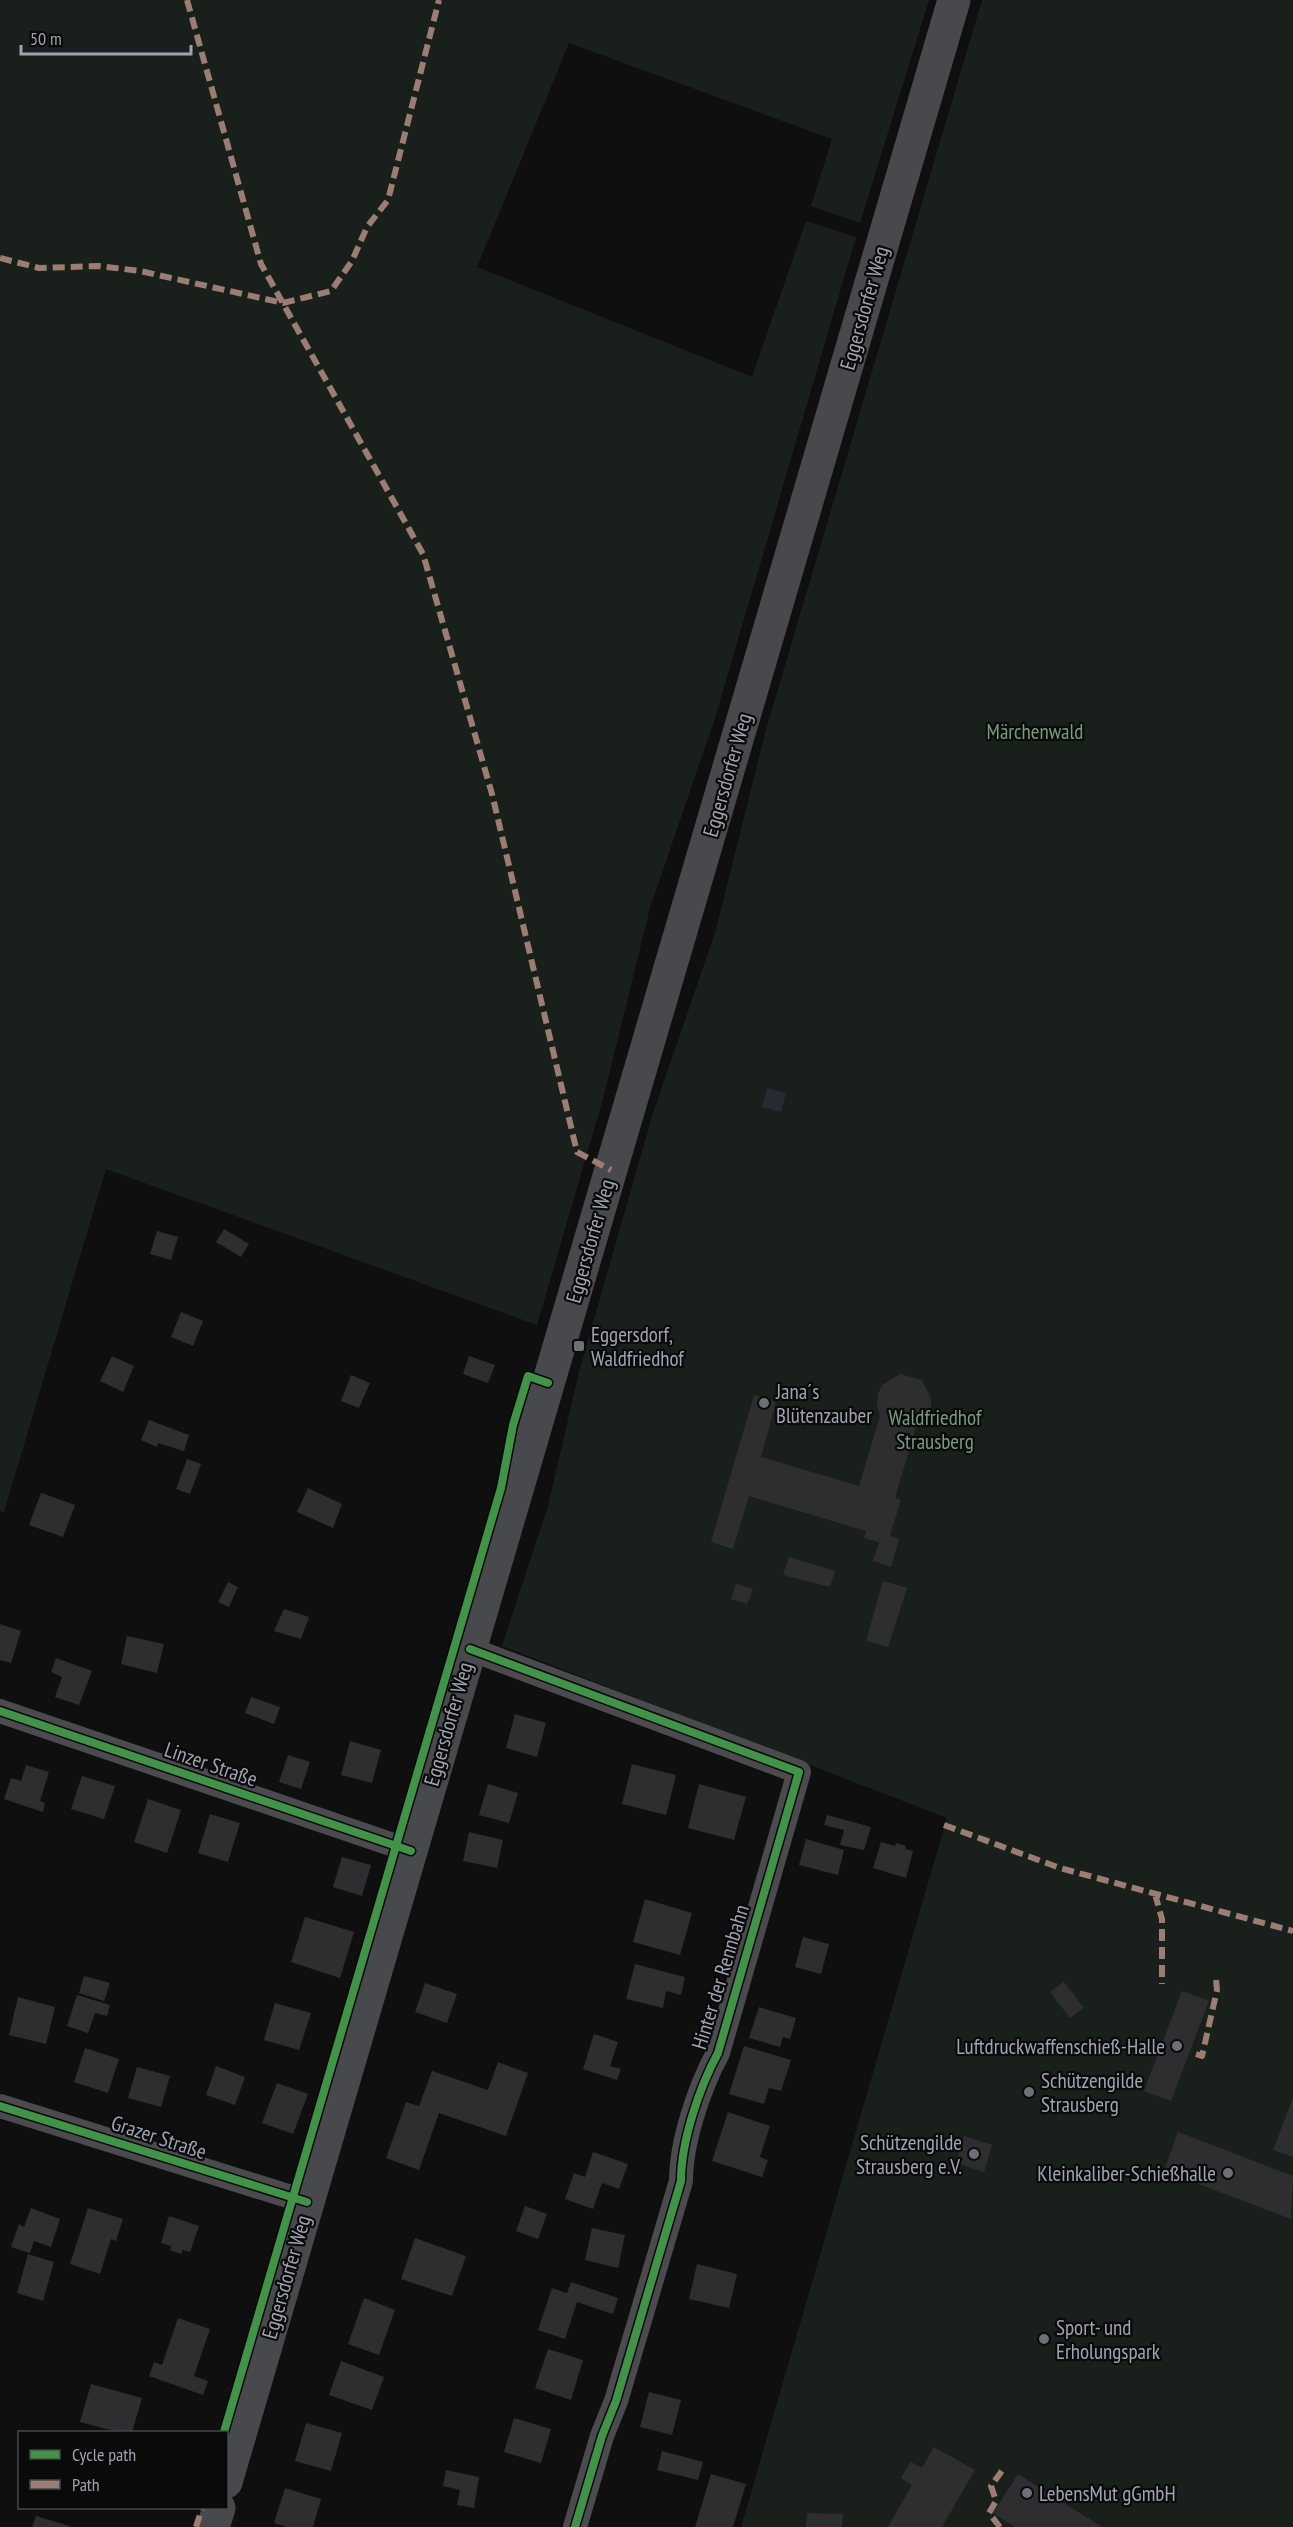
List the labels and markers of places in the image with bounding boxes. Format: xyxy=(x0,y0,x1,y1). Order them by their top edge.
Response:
place label: Eggersdorf, Waldfriedhof xyxy=(591,1321,684,1372)
marker: Eggersdorf, Waldfriedhof xyxy=(572,1339,586,1353)
place label: Jana´s Blütenzauber xyxy=(775,1378,872,1429)
marker: Jana´s Blütenzauber xyxy=(757,1396,771,1410)
place label: Luftdruckwaffenschieß-Halle xyxy=(956,2033,1165,2060)
marker: Luftdruckwaffenschieß-Halle xyxy=(1170,2039,1184,2053)
place label: Schützengilde Strausberg xyxy=(1041,2067,1143,2118)
marker: Schützengilde Strausberg xyxy=(1022,2085,1036,2099)
place label: Schützengilde Strausberg e.V. xyxy=(856,2129,962,2180)
marker: Schützengilde Strausberg e.V. xyxy=(967,2147,981,2161)
place label: Kleinkaliber-Schießhalle xyxy=(1037,2160,1216,2187)
marker: Kleinkaliber-Schießhalle xyxy=(1221,2166,1235,2180)
place label: Sport- und Erholungspark xyxy=(1056,2314,1160,2365)
marker: Sport- und Erholungspark xyxy=(1037,2332,1051,2346)
place label: LebensMut gGmbH xyxy=(1039,2480,1176,2507)
marker: LebensMut gGmbH xyxy=(1020,2486,1034,2500)

